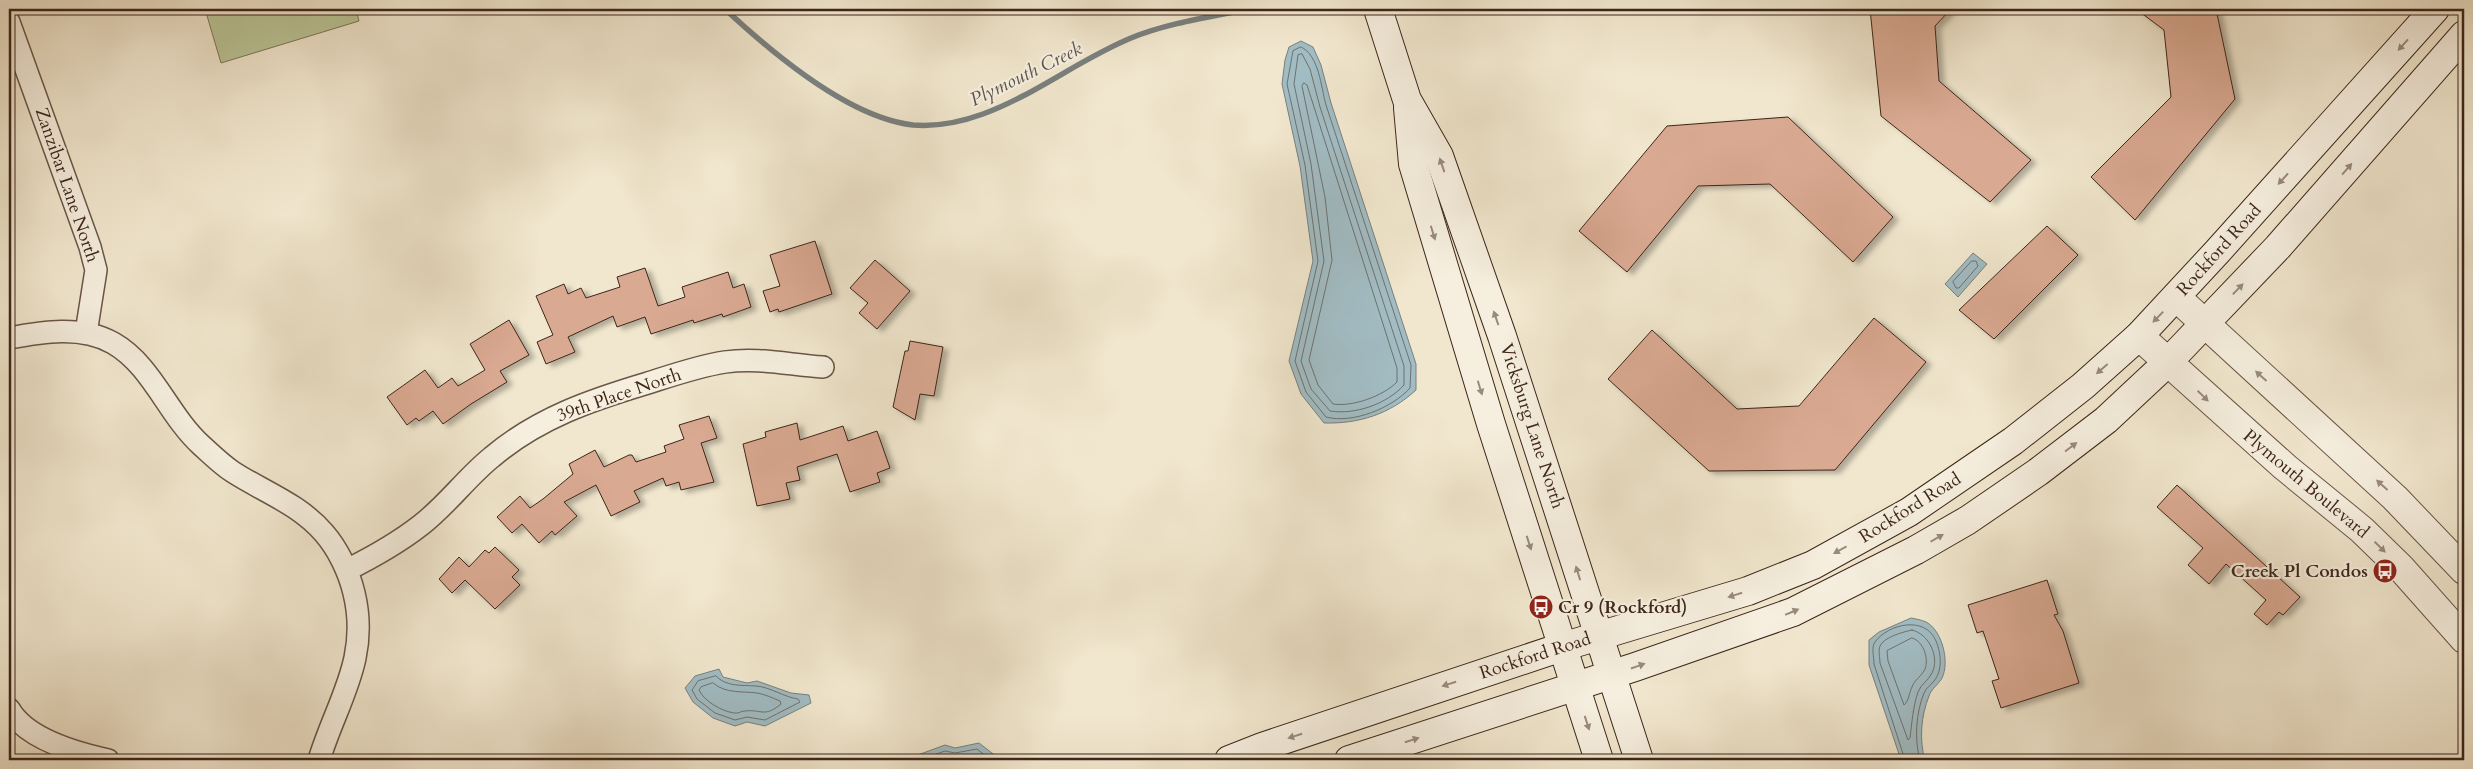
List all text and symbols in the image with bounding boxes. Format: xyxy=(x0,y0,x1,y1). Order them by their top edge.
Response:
water label: Plymouth Creek xyxy=(965,35,1087,112)
one-way arrow xyxy=(2397,39,2409,51)
street label: Zanzibar Lane North xyxy=(29,104,105,266)
one-way arrow xyxy=(1438,157,1446,172)
one-way arrow xyxy=(2341,162,2352,175)
one-way arrow xyxy=(2277,173,2289,185)
street label: Rockford Road xyxy=(2171,198,2267,301)
one-way arrow xyxy=(1430,225,1438,240)
one-way arrow xyxy=(2231,284,2243,296)
one-way arrow xyxy=(1492,310,1500,325)
one-way arrow xyxy=(2152,311,2164,323)
street label: Vicksburg Lane North xyxy=(1493,340,1571,512)
street label: 39th Place North xyxy=(553,362,685,428)
one-way arrow xyxy=(2096,363,2109,374)
one-way arrow xyxy=(2256,370,2268,382)
one-way arrow xyxy=(1477,381,1485,396)
one-way arrow xyxy=(2197,390,2209,402)
street label: Plymouth Boulevard xyxy=(2238,424,2375,544)
one-way arrow xyxy=(2064,442,2078,452)
street label: Rockford Road xyxy=(1854,466,1966,549)
one-way arrow xyxy=(2376,479,2388,491)
one-way arrow xyxy=(1930,534,1943,543)
one-way arrow xyxy=(1526,536,1534,551)
one-way arrow xyxy=(2373,541,2385,553)
one-way arrow xyxy=(1833,546,1847,554)
bus stop icon: Creek Pl Condos xyxy=(2372,558,2398,584)
place label: Creek Pl Condos xyxy=(2231,559,2368,584)
one-way arrow xyxy=(1574,565,1582,580)
one-way arrow xyxy=(1727,591,1742,599)
bus stop icon: Cr 9 (Rockford) xyxy=(1528,594,1554,620)
place label: Cr 9 (Rockford) xyxy=(1558,595,1687,620)
one-way arrow xyxy=(1785,608,1800,616)
street label: Rockford Road xyxy=(1476,626,1594,686)
one-way arrow xyxy=(1631,661,1646,669)
one-way arrow xyxy=(1441,681,1456,689)
one-way arrow xyxy=(1584,716,1592,731)
one-way arrow xyxy=(1287,733,1302,740)
one-way arrow xyxy=(1405,736,1420,744)

